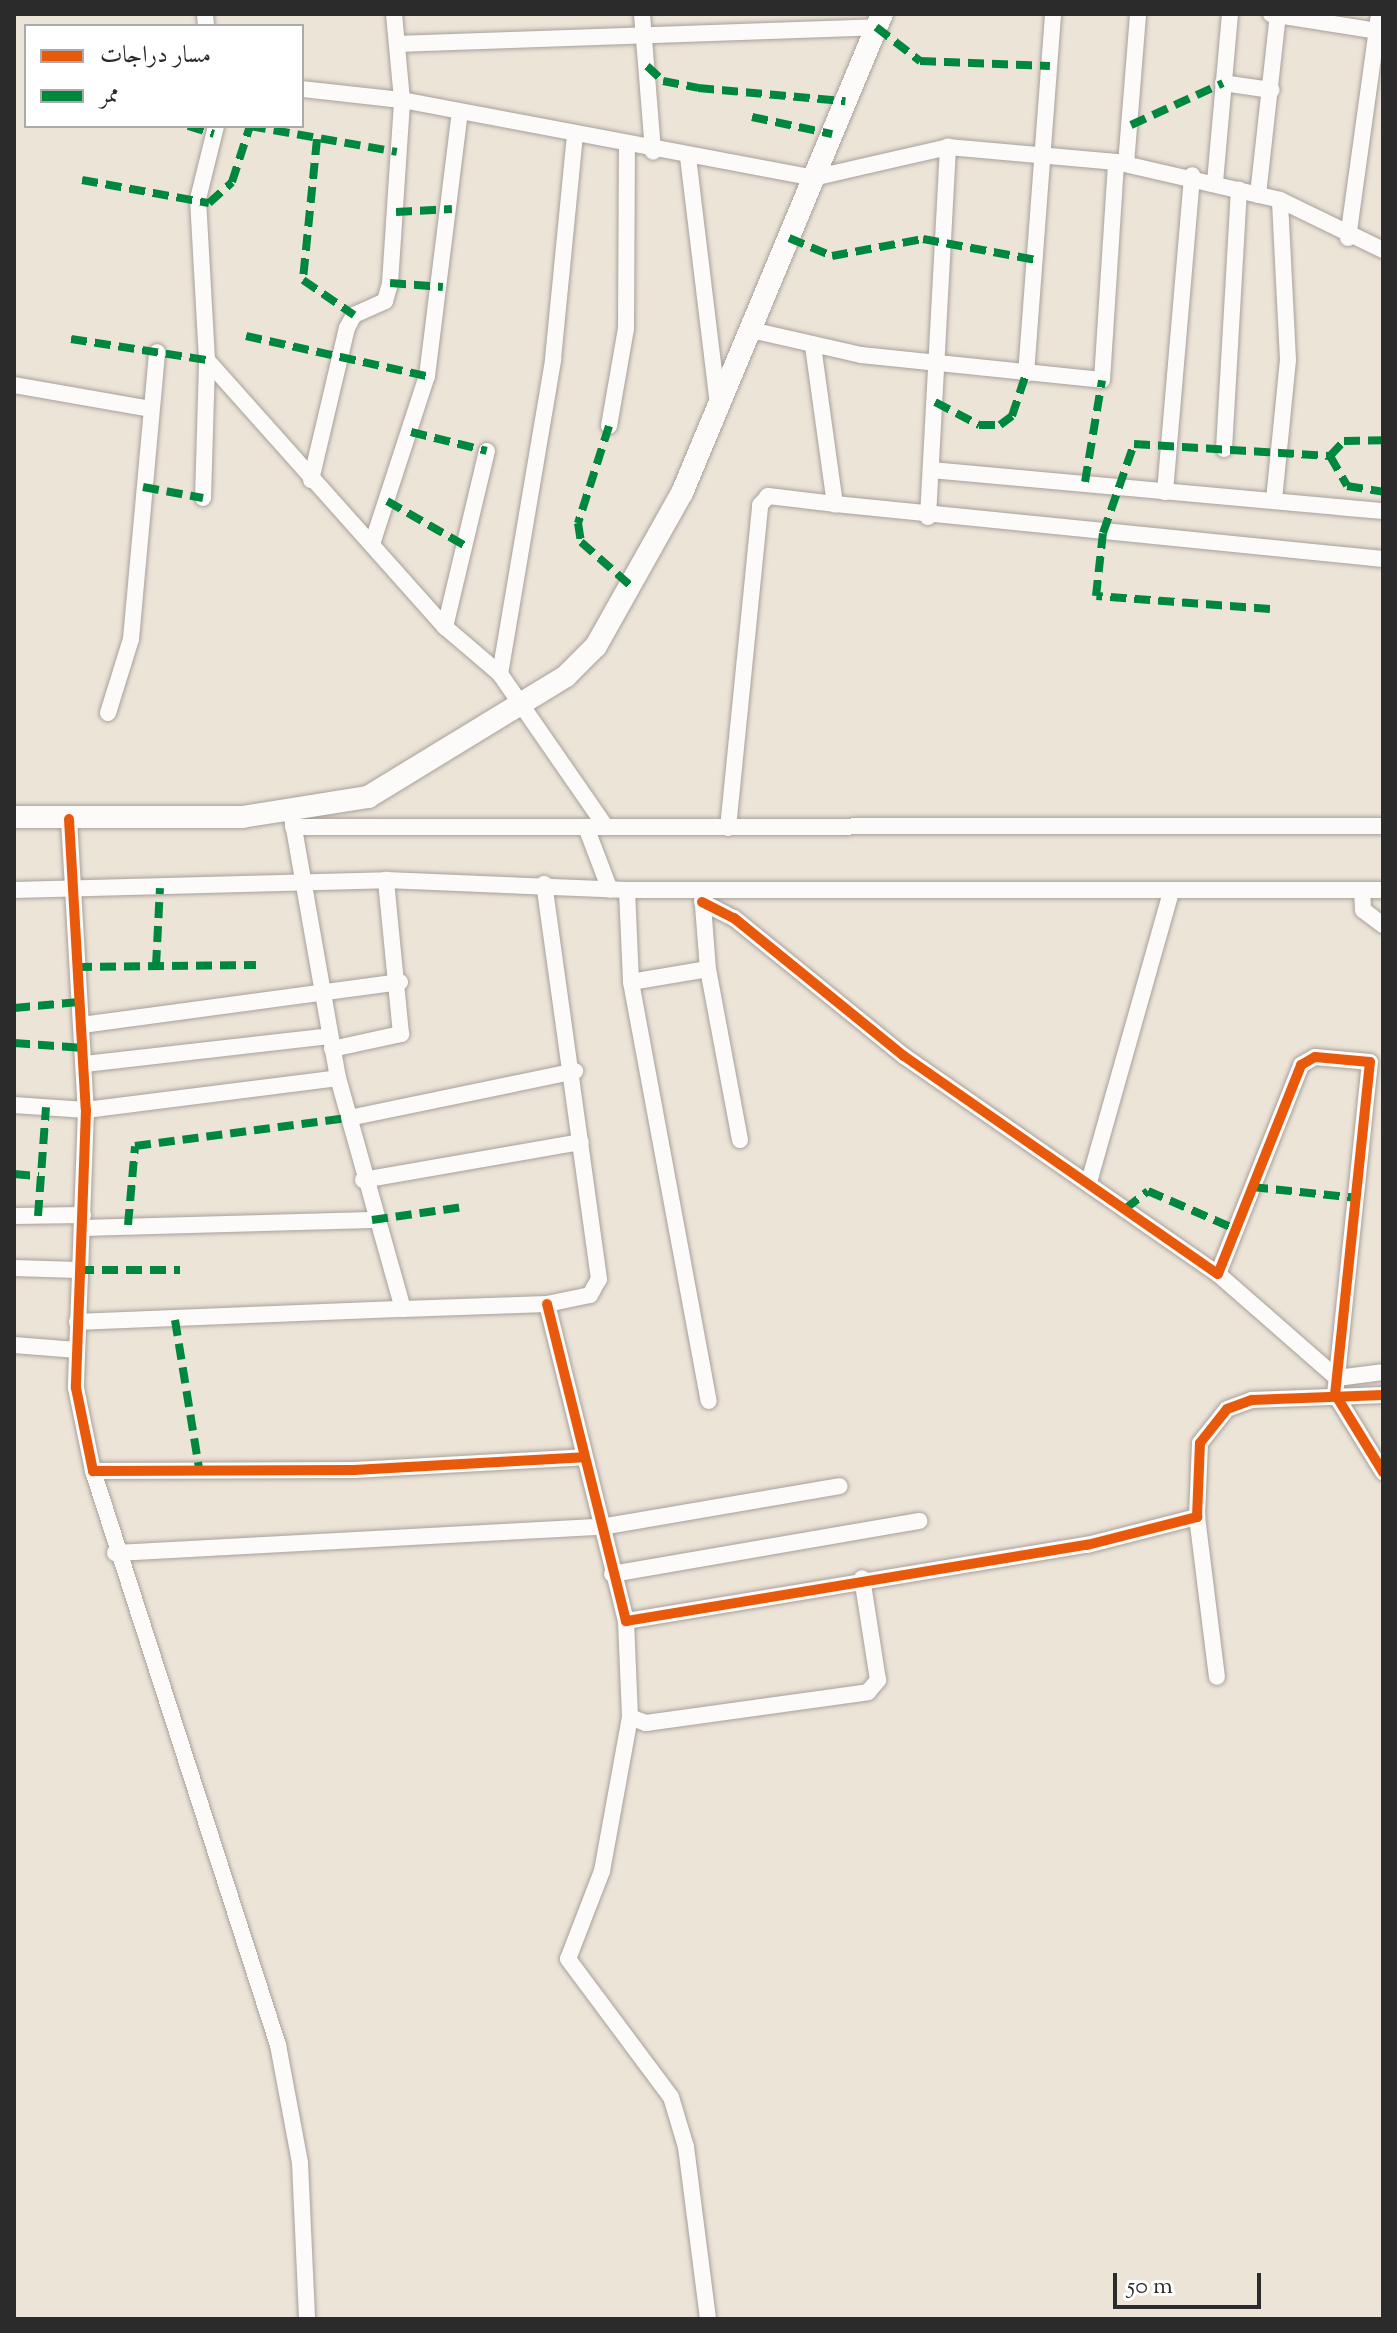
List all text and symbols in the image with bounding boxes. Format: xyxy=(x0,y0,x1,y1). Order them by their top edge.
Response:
legend xyxy=(24,24,304,128)
text: مسار دراجات xyxy=(100,39,211,73)
text: ممر xyxy=(100,79,119,113)
scale bar xyxy=(1117,2257,1265,2307)
text: 50 m xyxy=(1127,2270,1173,2304)

